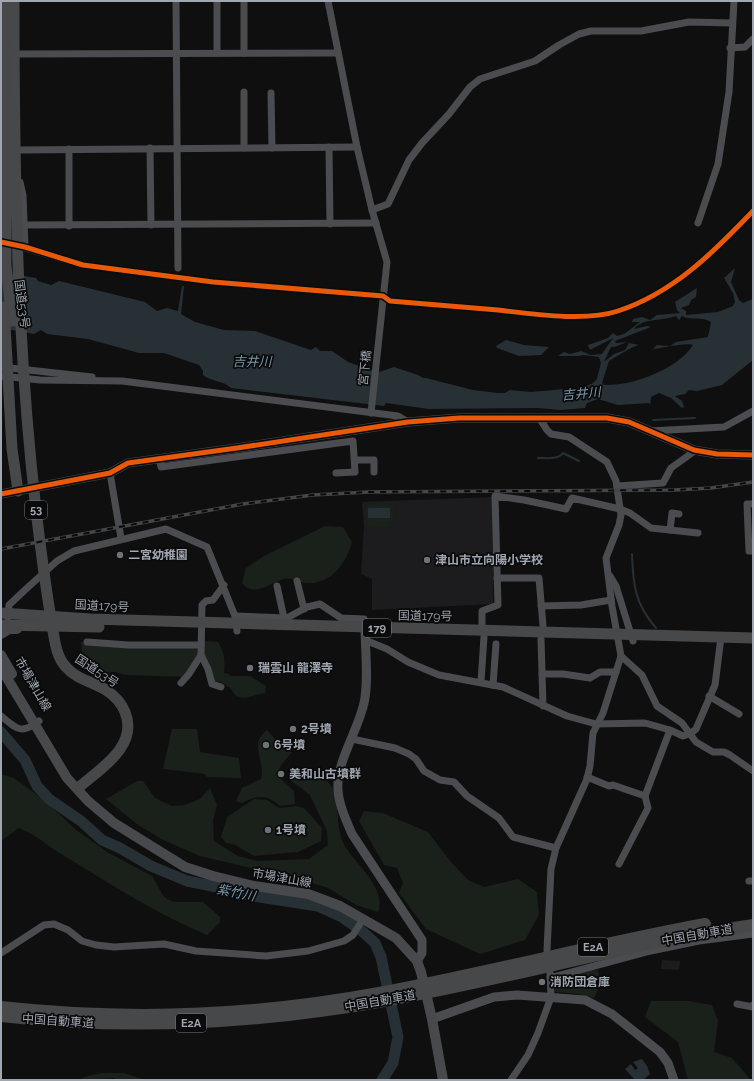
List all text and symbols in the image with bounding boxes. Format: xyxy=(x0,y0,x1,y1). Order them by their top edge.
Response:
street label: 国道53号 xyxy=(12,279,32,329)
street label: 宮下橋 xyxy=(356,349,374,387)
water label: 吉井川 xyxy=(232,354,273,369)
water label: 吉井川 xyxy=(561,384,603,403)
road number: 53 xyxy=(25,501,47,519)
place label: 二宮幼稚園 xyxy=(128,548,188,562)
marker: 二宮幼稚園 xyxy=(115,550,125,560)
place label: 津山市立向陽小学校 xyxy=(435,553,543,567)
marker: 津山市立向陽小学校 xyxy=(422,555,432,565)
street label: 国道179号 xyxy=(74,598,130,614)
street label: 国道179号 xyxy=(398,609,452,623)
road number: 179 xyxy=(363,619,391,637)
street label: 国道53号 xyxy=(73,652,121,690)
street label: 市場津山線 xyxy=(12,655,54,713)
place label: 瑞雲山 龍澤寺 xyxy=(258,661,333,675)
marker: 瑞雲山 龍澤寺 xyxy=(245,663,255,673)
place label: 2号墳 xyxy=(301,722,332,736)
marker: 2号墳 xyxy=(288,724,298,734)
place label: 6号墳 xyxy=(274,738,305,752)
marker: 6号墳 xyxy=(261,740,271,750)
place label: 美和山古墳群 xyxy=(289,767,361,781)
marker: 美和山古墳群 xyxy=(276,769,286,779)
place label: 1号墳 xyxy=(276,823,306,837)
marker: 1号墳 xyxy=(263,825,273,835)
street label: 市場津山線 xyxy=(251,866,313,890)
water label: 紫竹川 xyxy=(215,881,258,904)
street label: 中国自動車道 xyxy=(660,922,734,948)
road number: E2A xyxy=(578,938,608,956)
place label: 消防団倉庫 xyxy=(550,975,610,989)
marker: 消防団倉庫 xyxy=(537,977,547,987)
street label: 中国自動車道 xyxy=(343,988,417,1014)
street label: 中国自動車道 xyxy=(22,1012,94,1030)
road number: E2A xyxy=(176,1014,206,1032)

